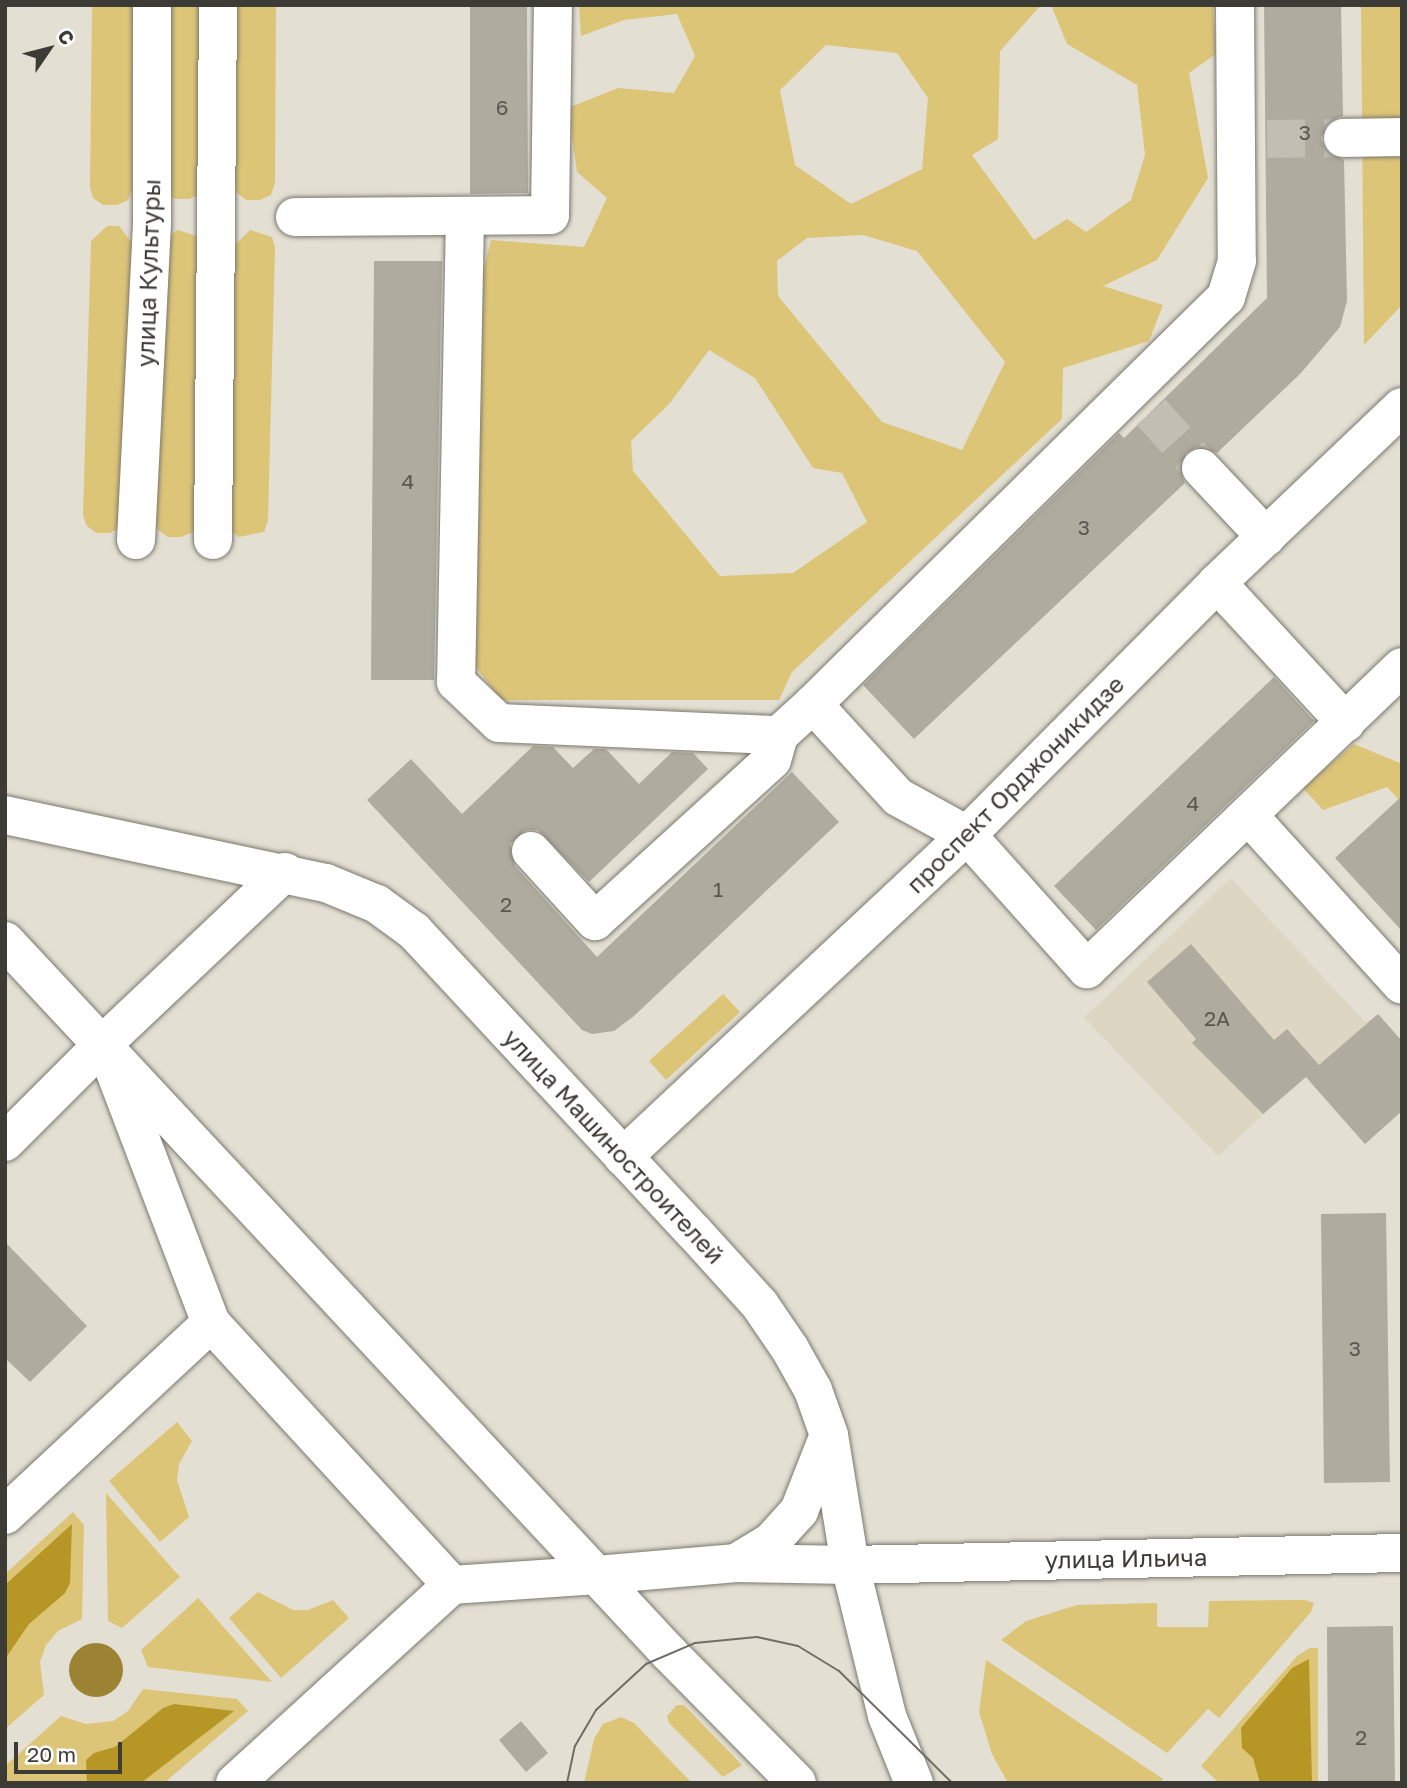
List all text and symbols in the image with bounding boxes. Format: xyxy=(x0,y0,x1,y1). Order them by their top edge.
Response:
north arrow xyxy=(14,14,84,84)
text: С xyxy=(53,25,80,49)
house number: 6 xyxy=(496,94,508,120)
house number: 3 xyxy=(1299,119,1311,145)
street label: улица Культуры xyxy=(130,178,166,368)
house number: 4 xyxy=(402,468,414,494)
house number: 3 xyxy=(1078,514,1090,540)
street label: проспект Орджоникидзе xyxy=(900,669,1130,899)
house number: 4 xyxy=(1187,790,1199,816)
house number: 1 xyxy=(713,876,723,902)
house number: 2 xyxy=(500,891,512,917)
house number: 2А xyxy=(1204,1005,1230,1031)
street label: улица Машиностроителей xyxy=(498,1023,730,1269)
house number: 3 xyxy=(1349,1335,1361,1361)
street label: улица Ильича xyxy=(1044,1542,1208,1574)
house number: 2 xyxy=(1355,1724,1367,1750)
scale bar xyxy=(18,1728,126,1772)
text: 20 m xyxy=(27,1741,76,1767)

